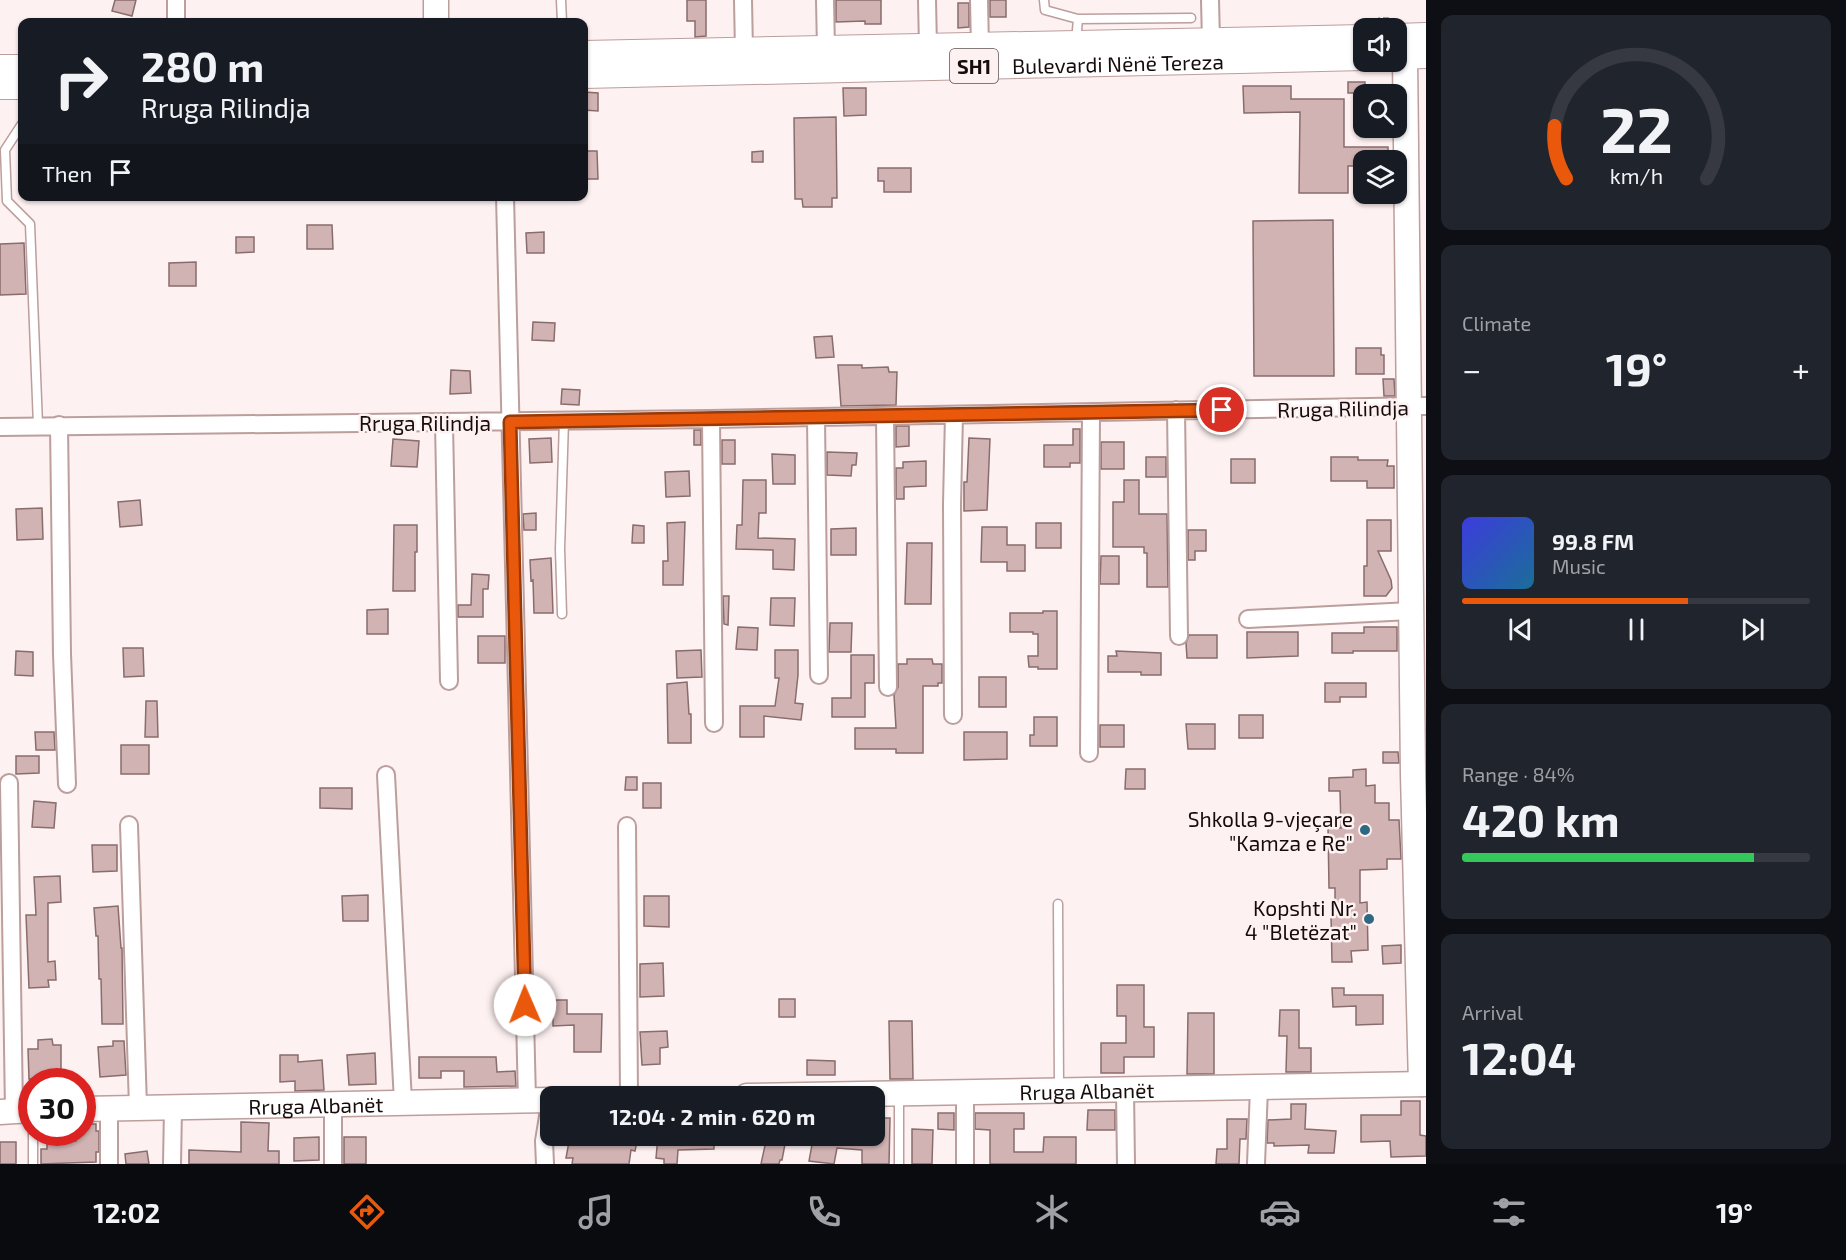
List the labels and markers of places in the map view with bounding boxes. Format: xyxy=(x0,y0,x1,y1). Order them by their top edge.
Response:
pin xyxy=(1196,384,1247,435)
place label: Shkolla 9-vjeçare "Kamza e Re" xyxy=(1188,806,1353,855)
marker: Shkolla 9-vjeçare "Kamza e Re" xyxy=(1358,823,1372,837)
place label: Kopshti Nr. 4 "Bletëzat" xyxy=(1245,895,1357,944)
marker: Kopshti Nr. 4 "Bletëzat" xyxy=(1362,912,1376,926)

